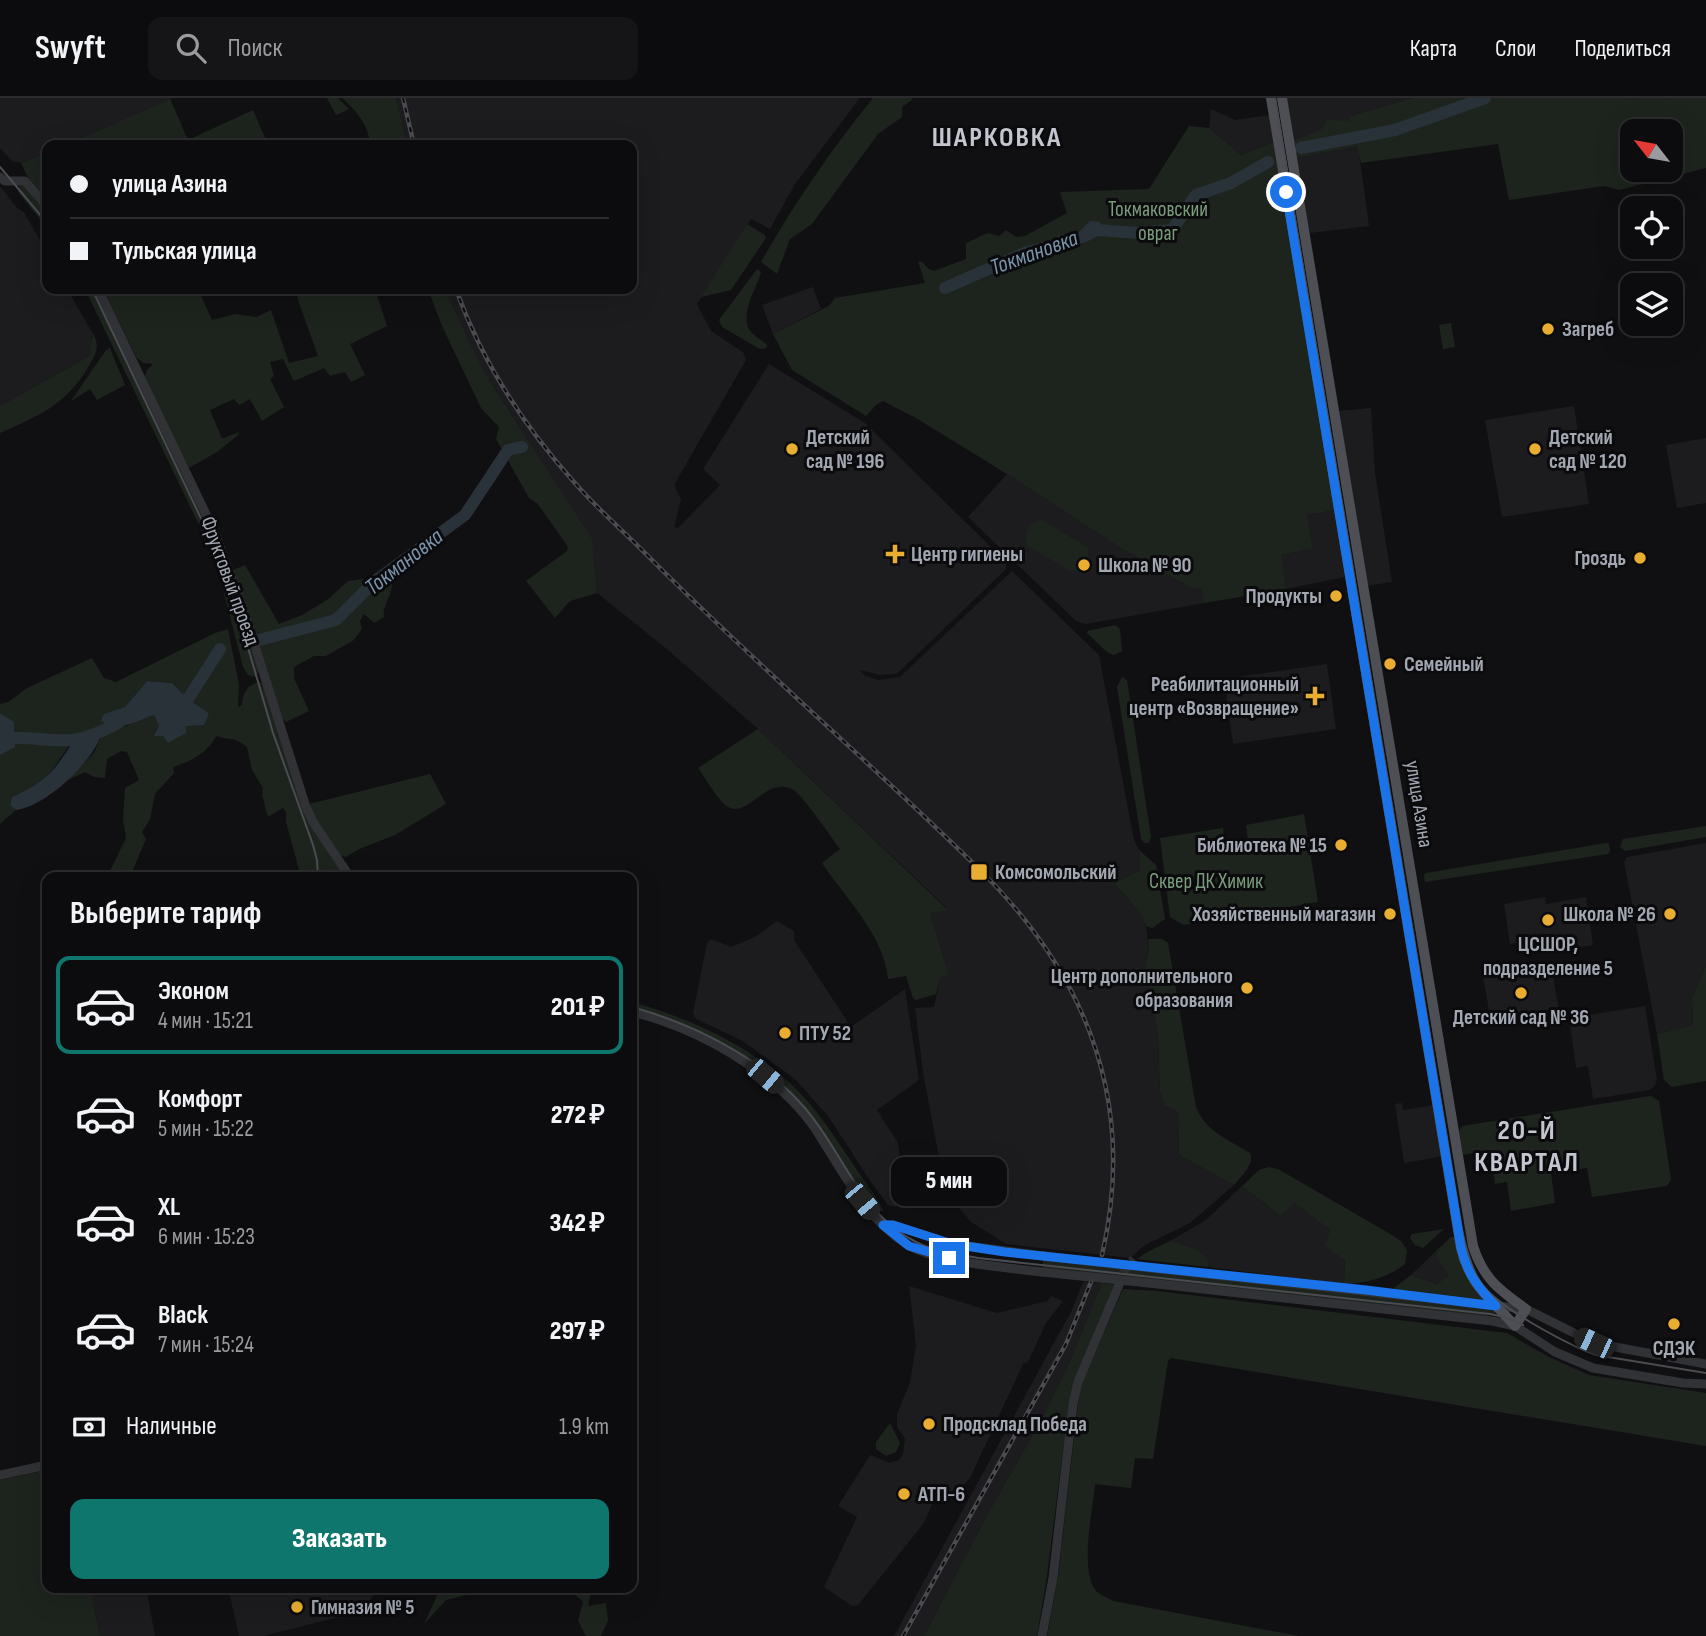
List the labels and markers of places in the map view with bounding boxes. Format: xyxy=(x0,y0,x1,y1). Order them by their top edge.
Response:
place label: Загреб xyxy=(1562,317,1614,342)
marker: Загреб xyxy=(1540,321,1556,337)
place label: Детский сад № 196 xyxy=(806,425,884,474)
place label: Детский сад № 120 xyxy=(1549,425,1627,474)
marker: Детский сад № 196 xyxy=(784,441,800,457)
marker: Детский сад № 120 xyxy=(1527,441,1543,457)
place label: Центр гигиены xyxy=(911,542,1023,567)
marker: Центр гигиены xyxy=(885,544,905,564)
place label: Гроздь xyxy=(1574,546,1626,571)
marker: Гроздь xyxy=(1632,550,1648,566)
place label: Школа № 90 xyxy=(1098,553,1192,578)
marker: Школа № 90 xyxy=(1076,557,1092,573)
place label: Продукты xyxy=(1246,584,1322,609)
marker: Продукты xyxy=(1328,588,1344,604)
place label: Семейный xyxy=(1404,652,1484,677)
marker: Семейный xyxy=(1382,656,1398,672)
place label: Реабилитационный центр «Возвращение» xyxy=(1129,672,1299,721)
marker: Реабилитационный центр «Возвращение» xyxy=(1305,686,1325,706)
place label: Библиотека № 15 xyxy=(1197,833,1327,858)
marker: Библиотека № 15 xyxy=(1333,837,1349,853)
place label: Комсомольский xyxy=(995,860,1116,885)
marker: Комсомольский xyxy=(969,862,989,882)
place label: Хозяйственный магазин xyxy=(1191,902,1376,927)
place label: Школа № 26 xyxy=(1563,902,1656,927)
marker: Хозяйственный магазин xyxy=(1382,906,1398,922)
marker: Школа № 26 xyxy=(1662,906,1678,922)
marker: ЦСШОР, подразделение 5 xyxy=(1540,912,1556,928)
place label: ЦСШОР, подразделение 5 xyxy=(1483,932,1613,981)
place label: Центр дополнительного образования xyxy=(1051,964,1233,1013)
marker: Центр дополнительного образования xyxy=(1239,980,1255,996)
marker: Детский сад № 36 xyxy=(1513,985,1529,1001)
place label: Детский сад № 36 xyxy=(1453,1005,1589,1030)
place label: ПТУ 52 xyxy=(799,1021,851,1046)
marker: ПТУ 52 xyxy=(777,1025,793,1041)
marker: СДЭК xyxy=(1666,1316,1682,1332)
place label: СДЭК xyxy=(1653,1336,1696,1361)
place label: Продсклад Победа xyxy=(943,1412,1087,1437)
marker: Продсклад Победа xyxy=(921,1416,937,1432)
place label: АТП-6 xyxy=(917,1482,965,1507)
marker: АТП-6 xyxy=(896,1486,912,1502)
place label: Гимназия № 5 xyxy=(311,1595,414,1620)
marker: Гимназия № 5 xyxy=(289,1599,305,1615)

